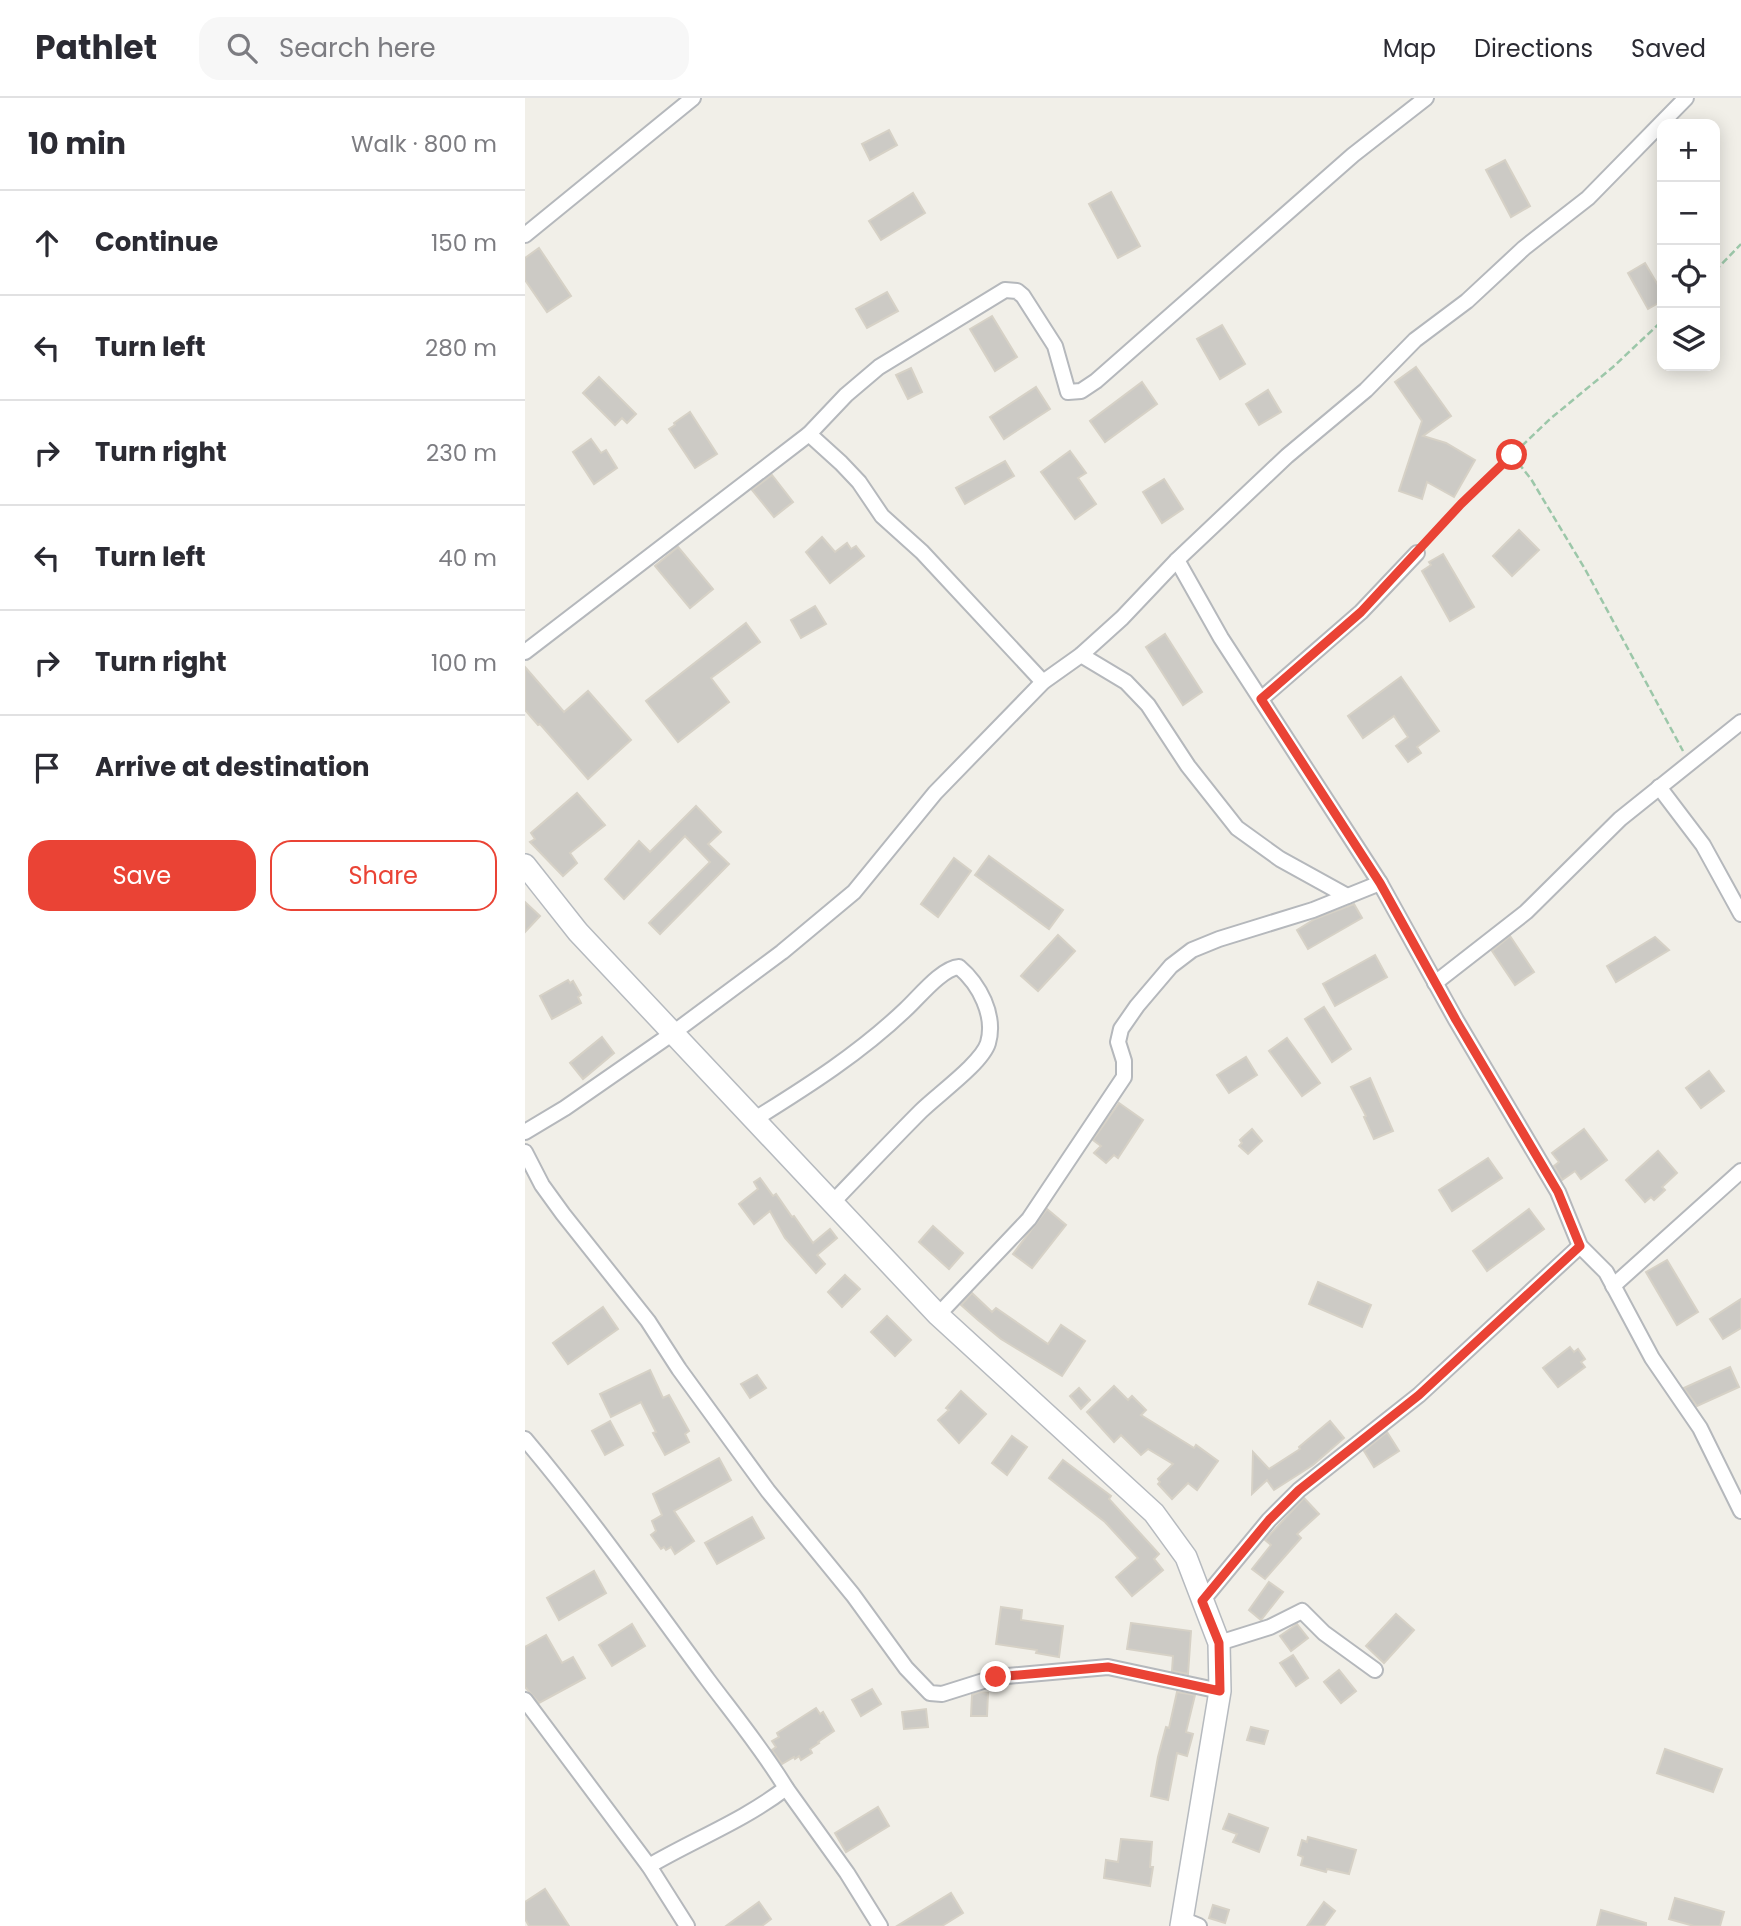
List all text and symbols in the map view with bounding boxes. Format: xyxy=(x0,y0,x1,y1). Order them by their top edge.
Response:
search box xyxy=(199,17,689,80)
text: Pathlet xyxy=(35,24,157,71)
icon: search xyxy=(223,29,261,67)
text: Search here xyxy=(279,30,436,66)
text: Map xyxy=(1383,32,1436,65)
text: Directions xyxy=(1474,32,1593,65)
text: Saved xyxy=(1631,32,1706,65)
map controls xyxy=(1657,119,1720,371)
button: + xyxy=(1657,119,1720,182)
text: 10 min xyxy=(28,122,126,165)
text: Walk · 800 m xyxy=(351,128,497,160)
button: − xyxy=(1657,182,1720,245)
icon: ahead xyxy=(28,224,66,262)
text: Continue xyxy=(95,224,218,260)
text: 150 m xyxy=(431,227,497,259)
button: locate xyxy=(1657,245,1720,308)
button: layers xyxy=(1657,308,1720,371)
icon: left xyxy=(28,329,66,367)
text: Turn left xyxy=(95,329,206,365)
text: 280 m xyxy=(425,332,497,364)
icon: right xyxy=(28,434,66,472)
text: Turn right xyxy=(95,434,227,470)
text: 230 m xyxy=(426,437,497,469)
route start xyxy=(1496,439,1527,470)
icon: left xyxy=(28,539,66,577)
text: Turn left xyxy=(95,539,206,575)
text: 40 m xyxy=(438,542,497,574)
icon: right xyxy=(28,644,66,682)
text: Turn right xyxy=(95,644,227,680)
text: 100 m xyxy=(431,647,497,679)
icon: arrive xyxy=(28,749,66,787)
text: Arrive at destination xyxy=(95,749,370,785)
button: Save xyxy=(28,840,256,911)
button: Share xyxy=(270,840,497,911)
route end xyxy=(980,1661,1011,1692)

